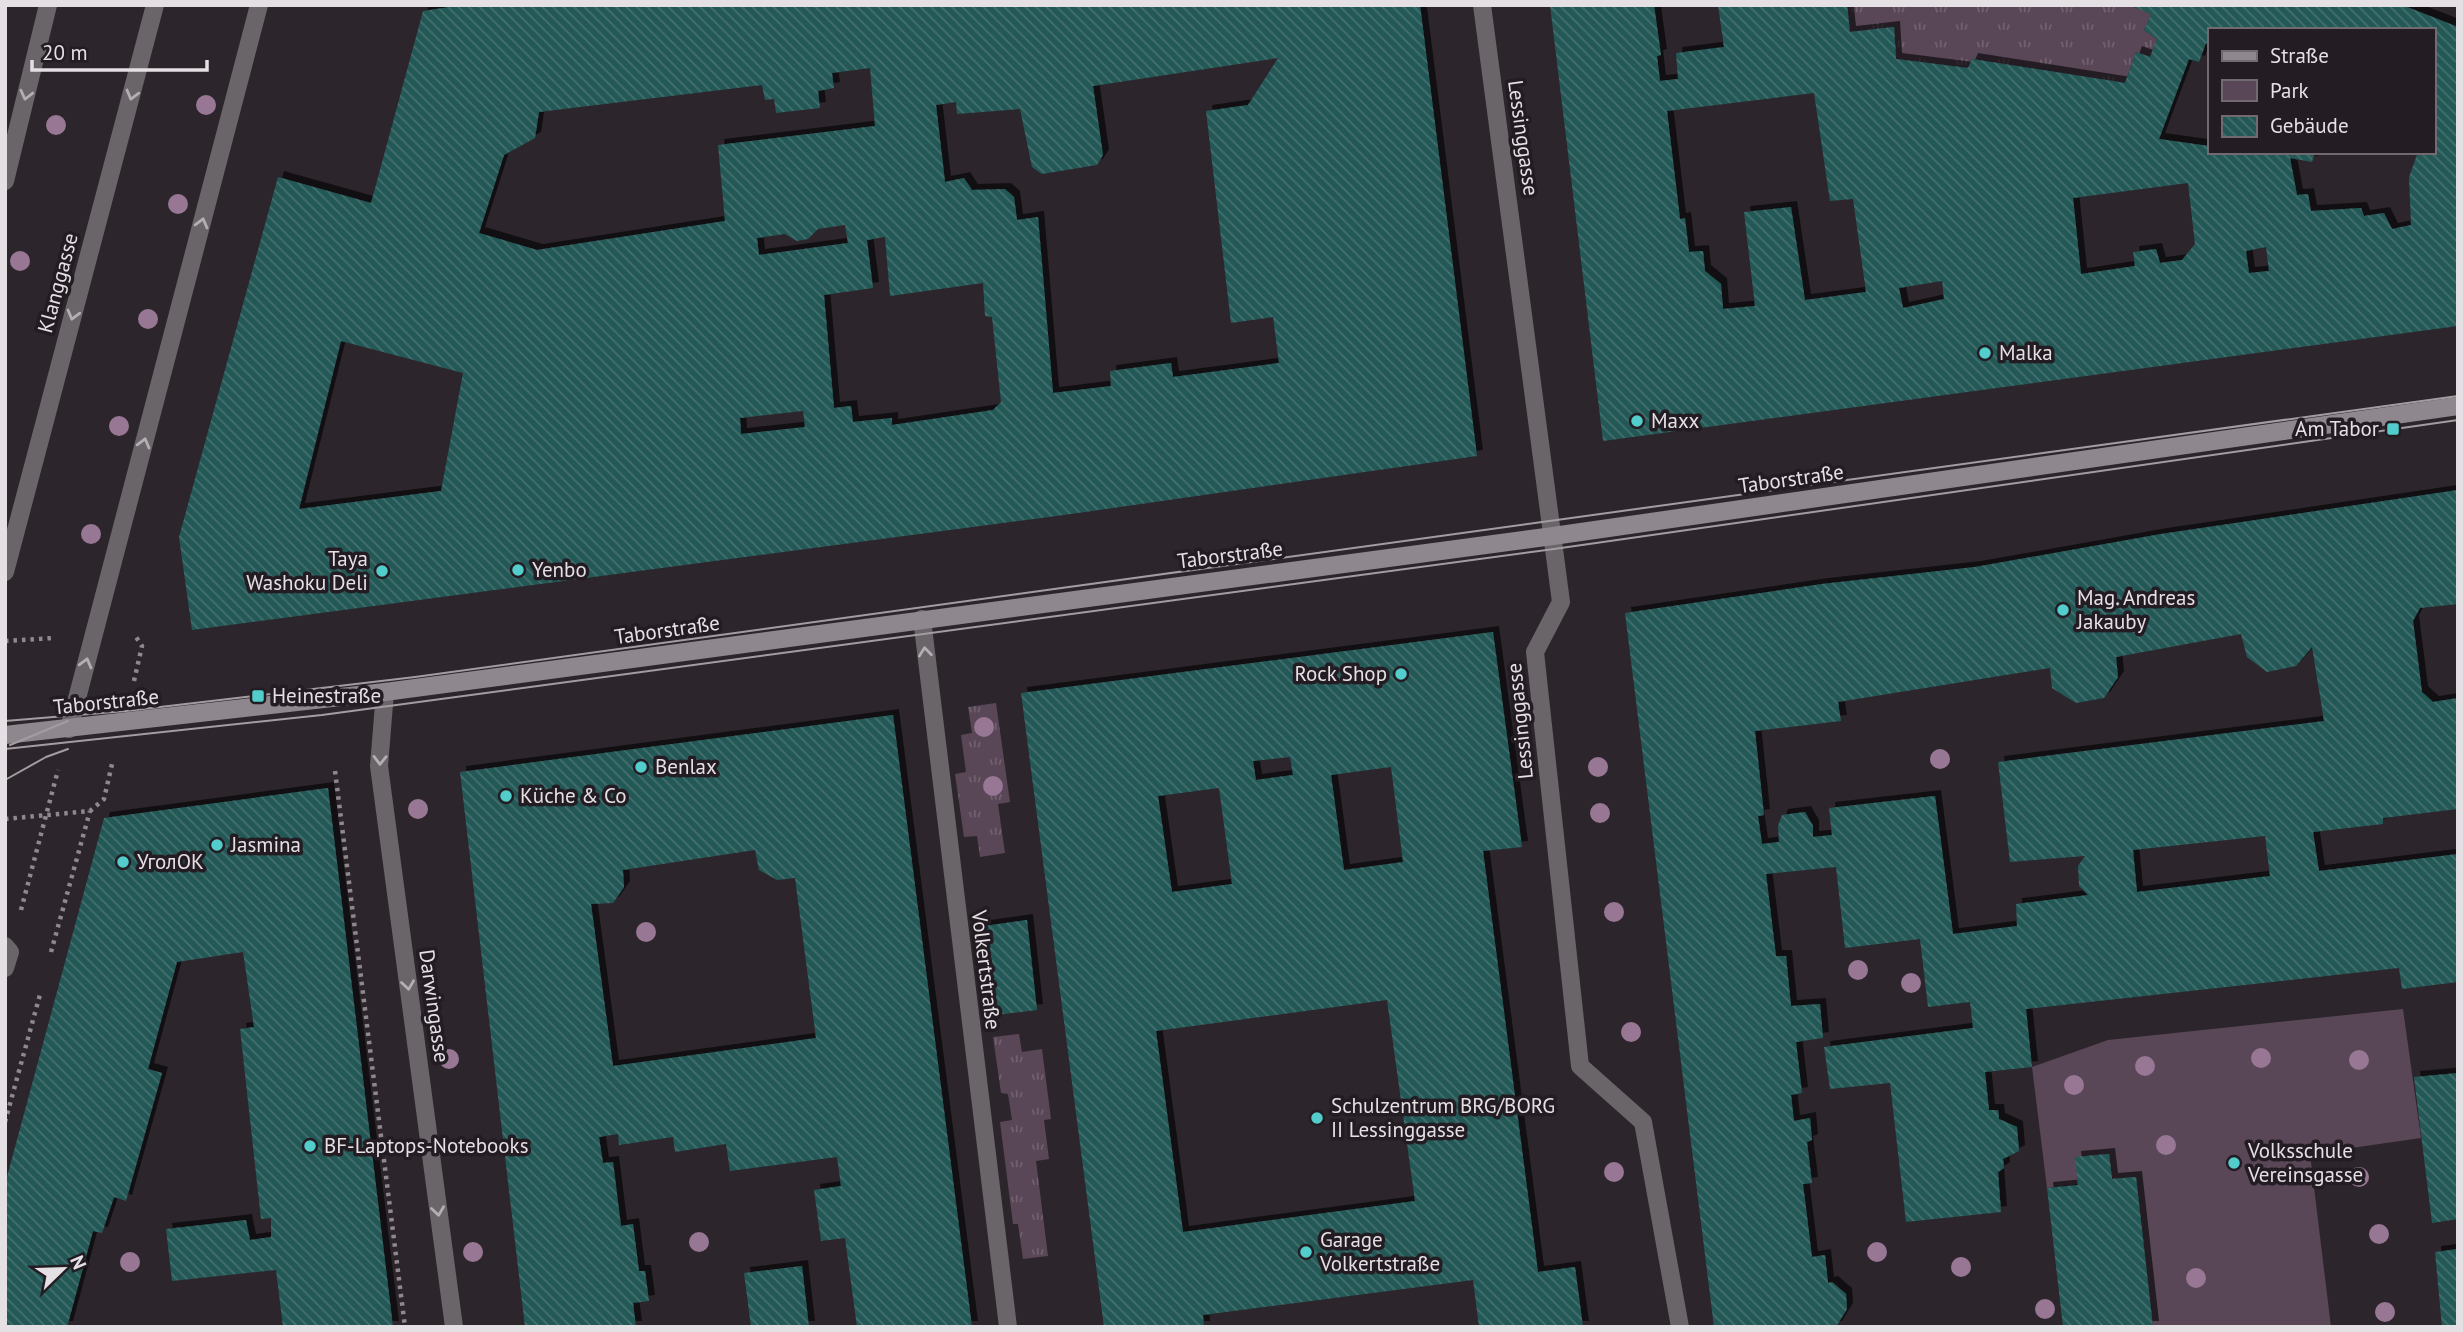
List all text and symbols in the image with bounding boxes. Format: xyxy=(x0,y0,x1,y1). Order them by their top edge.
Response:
scale bar xyxy=(32,28,206,72)
legend xyxy=(2208,28,2435,154)
text: 20 m xyxy=(42,39,88,66)
text: Straße xyxy=(2270,42,2329,69)
text: Park xyxy=(2270,77,2309,104)
street label: Lessinggasse xyxy=(1502,78,1545,197)
one-way arrow xyxy=(20,89,34,101)
one-way arrow xyxy=(125,89,140,101)
text: Gebäude xyxy=(2270,112,2349,139)
one-way arrow xyxy=(193,217,208,229)
street label: Klanggasse xyxy=(31,230,84,336)
one-way arrow xyxy=(67,309,82,321)
place label: Malka xyxy=(1999,339,2053,366)
marker: Malka xyxy=(1977,345,1993,361)
place label: Maxx xyxy=(1651,407,1700,434)
marker: Maxx xyxy=(1629,413,1645,429)
place label: Am Tabor xyxy=(2295,415,2379,442)
marker: Am Tabor xyxy=(2385,421,2401,437)
one-way arrow xyxy=(136,437,150,449)
street label: Taborstraße xyxy=(1736,458,1845,499)
street label: Taborstraße xyxy=(1176,535,1284,574)
place label: Taya Washoku Deli xyxy=(246,545,368,596)
place label: Yenbo xyxy=(532,556,587,583)
marker: Yenbo xyxy=(510,562,526,578)
marker: Taya Washoku Deli xyxy=(374,563,390,579)
place label: Mag. Andreas Jakauby xyxy=(2076,584,2195,635)
marker: Mag. Andreas Jakauby xyxy=(2055,602,2071,618)
street label: Taborstraße xyxy=(612,609,721,650)
one-way arrow xyxy=(918,646,933,657)
one-way arrow xyxy=(78,657,92,669)
place label: Rock Shop xyxy=(1294,660,1387,687)
street label: Lessinggasse xyxy=(1500,662,1539,780)
marker: Rock Shop xyxy=(1393,666,1409,682)
place label: Heinestraße xyxy=(272,682,381,709)
street label: Taborstraße xyxy=(52,683,160,720)
marker: Heinestraße xyxy=(250,688,266,704)
place label: Benlax xyxy=(655,753,717,780)
one-way arrow xyxy=(372,754,387,765)
marker: Benlax xyxy=(633,759,649,775)
place label: Küche & Co xyxy=(520,782,627,809)
marker: Küche & Co xyxy=(498,788,514,804)
place label: Jasmina xyxy=(230,831,301,858)
marker: Jasmina xyxy=(209,837,225,853)
place label: УголОК xyxy=(137,848,204,875)
marker: УголОК xyxy=(115,854,131,870)
street label: Volkertstraße xyxy=(966,908,1007,1031)
street label: Darwingasse xyxy=(413,948,456,1064)
one-way arrow xyxy=(400,979,415,991)
place label: Schulzentrum BRG/BORG II Lessinggasse xyxy=(1331,1092,1555,1143)
marker: Schulzentrum BRG/BORG II Lessinggasse xyxy=(1309,1110,1325,1126)
place label: BF-Laptops-Notebooks xyxy=(324,1132,529,1159)
place label: Volksschule Vereinsgasse xyxy=(2247,1137,2363,1188)
marker: BF-Laptops-Notebooks xyxy=(302,1138,318,1154)
marker: Volksschule Vereinsgasse xyxy=(2226,1155,2242,1171)
one-way arrow xyxy=(431,1205,446,1216)
place label: Garage Volkertstraße xyxy=(1319,1226,1440,1277)
north arrow xyxy=(28,1234,98,1304)
marker: Garage Volkertstraße xyxy=(1298,1244,1314,1260)
text: N xyxy=(65,1252,92,1273)

